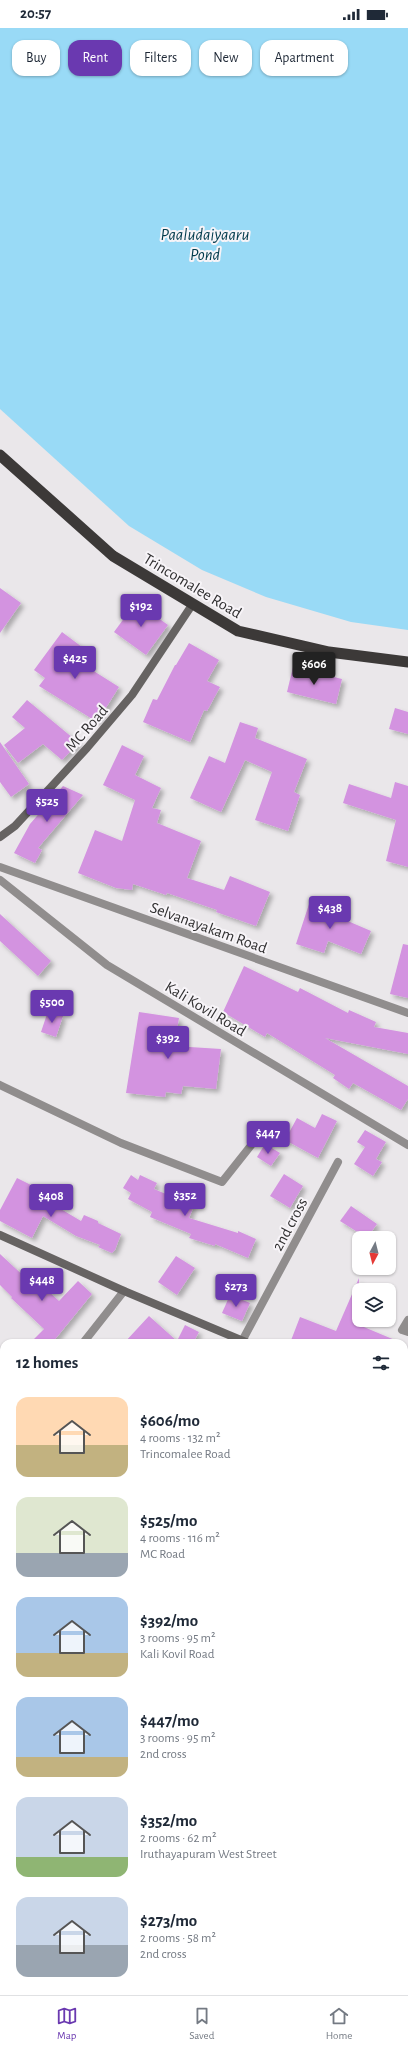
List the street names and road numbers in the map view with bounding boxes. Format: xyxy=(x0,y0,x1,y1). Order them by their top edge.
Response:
street label: Trincomalee Road xyxy=(141,550,244,621)
street label: MC Road xyxy=(63,702,111,755)
street label: Selvanayakam Road xyxy=(148,899,269,957)
street label: Kali Kovil Road xyxy=(162,978,249,1039)
street label: 2nd cross xyxy=(269,1195,310,1254)

